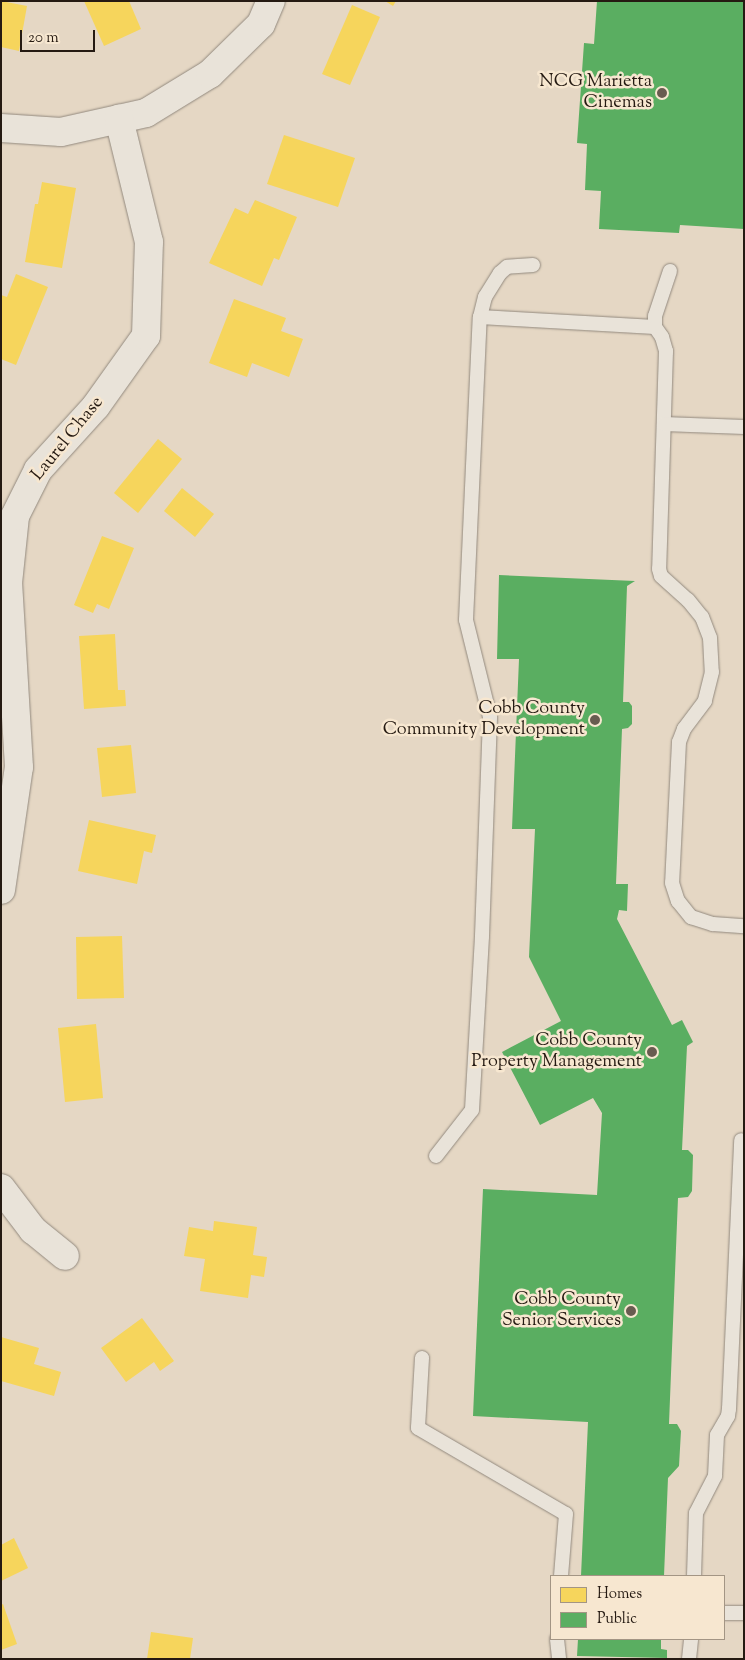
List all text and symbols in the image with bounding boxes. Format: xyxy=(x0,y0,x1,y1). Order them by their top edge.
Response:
scale bar xyxy=(22,20,98,52)
text: 20 m xyxy=(28,28,59,49)
place label: NCG Marietta Cinemas xyxy=(539,72,652,115)
marker: NCG Marietta Cinemas xyxy=(656,87,668,99)
street label: Laurel Chase xyxy=(28,393,108,485)
place label: Cobb County Community Development xyxy=(383,699,585,742)
marker: Cobb County Community Development xyxy=(589,714,601,726)
place label: Cobb County Property Management xyxy=(471,1031,642,1074)
marker: Cobb County Property Management xyxy=(646,1046,658,1058)
place label: Cobb County Senior Services xyxy=(502,1290,621,1332)
marker: Cobb County Senior Services xyxy=(625,1305,637,1317)
legend xyxy=(550,1575,725,1640)
text: Homes xyxy=(597,1584,642,1605)
text: Public xyxy=(597,1609,637,1630)

